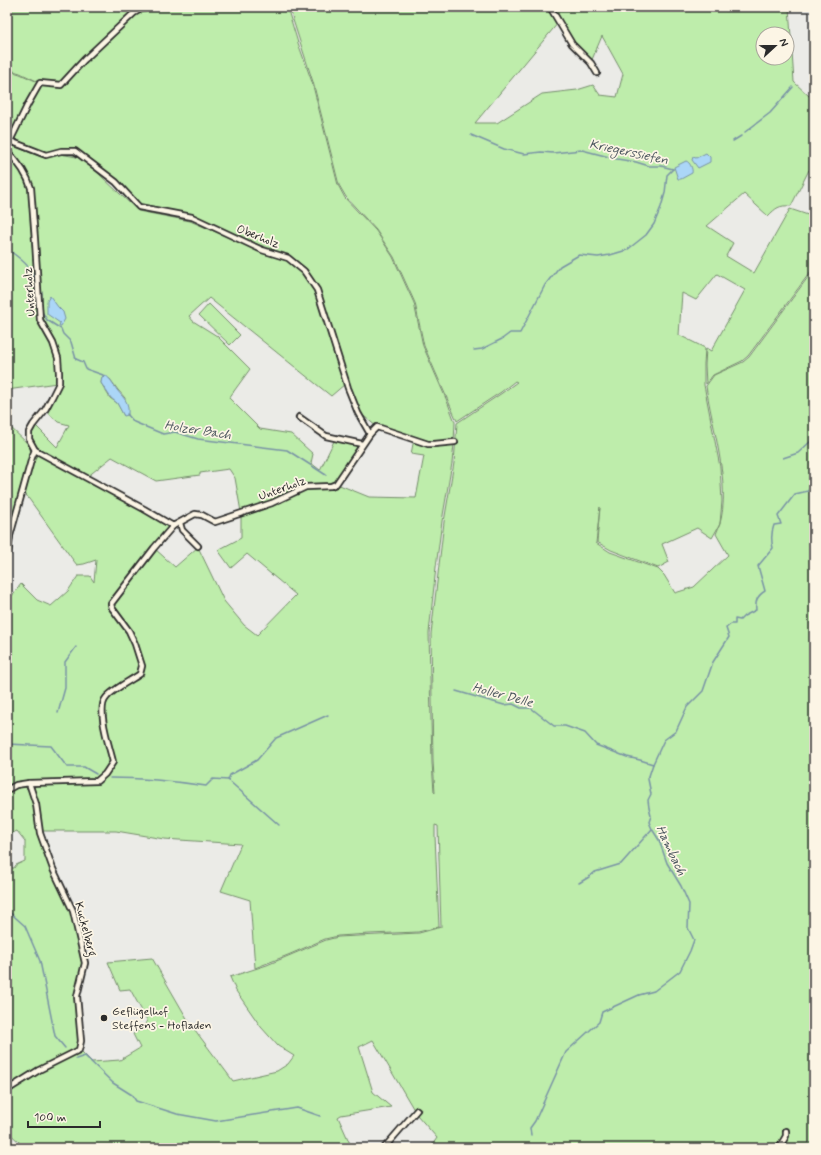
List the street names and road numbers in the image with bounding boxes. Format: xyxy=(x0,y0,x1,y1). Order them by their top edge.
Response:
street label: Oberholz xyxy=(234,221,282,253)
street label: Unterholz xyxy=(20,266,40,317)
street label: Unterholz xyxy=(256,473,309,505)
street label: Kuckelberg xyxy=(69,900,100,959)

